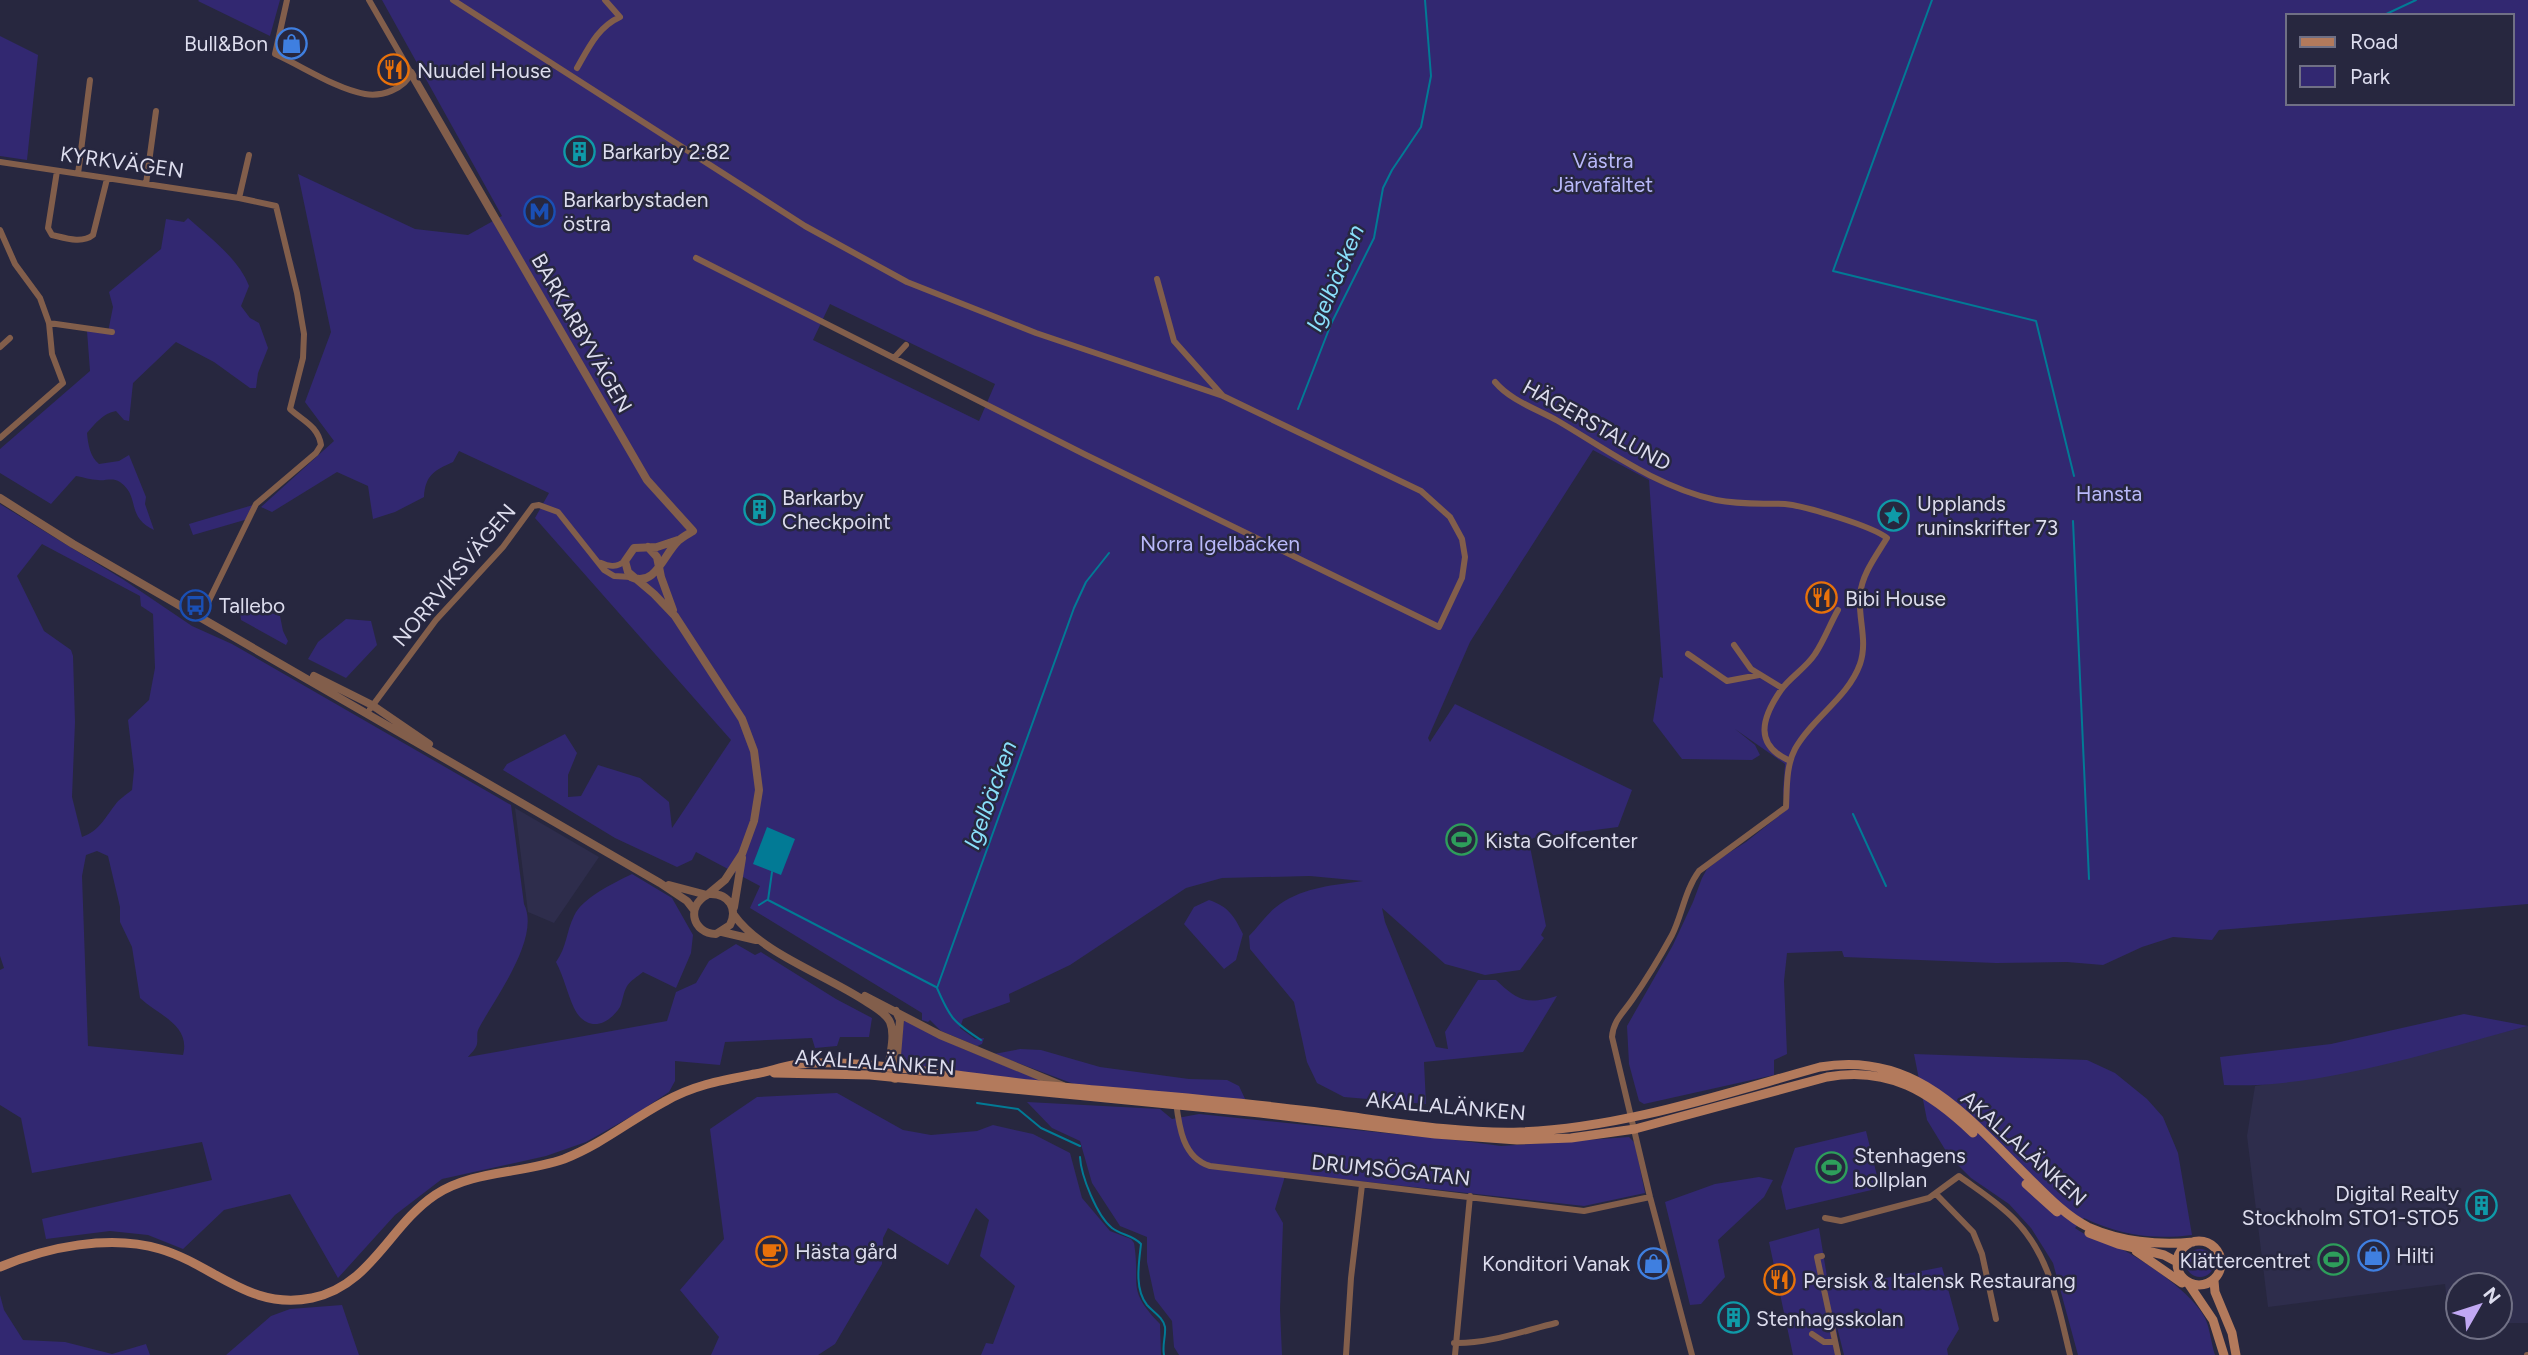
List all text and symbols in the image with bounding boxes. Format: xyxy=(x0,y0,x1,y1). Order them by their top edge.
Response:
legend xyxy=(2286,14,2514,105)
shop icon: Bull&Bon xyxy=(274,26,308,60)
text: Road xyxy=(2350,29,2398,54)
place label: Bull&Bon xyxy=(184,31,268,56)
restaurant icon: Nuudel House xyxy=(377,53,411,87)
place label: Nuudel House xyxy=(417,58,551,83)
text: Park xyxy=(2350,64,2391,89)
building icon: Barkarby 2:82 xyxy=(562,134,596,168)
place label: Barkarby 2:82 xyxy=(602,139,730,164)
street label: KYRKVÄGEN xyxy=(58,141,186,183)
park label: Västra Järvafältet xyxy=(1553,148,1653,197)
place label: Barkarbystaden östra xyxy=(563,187,708,236)
metro station icon: Barkarbystaden östra xyxy=(523,194,557,228)
water label: Igelbäcken xyxy=(1300,220,1370,336)
street label: BARKARBYVÄGEN xyxy=(526,249,638,417)
street label: HÄGERSTALUND xyxy=(1519,374,1675,476)
park label: Hansta xyxy=(2076,481,2142,506)
place label: Barkarby Checkpoint xyxy=(782,485,891,534)
place label: Upplands runinskrifter 73 xyxy=(1917,491,2058,540)
building icon: Barkarby Checkpoint xyxy=(742,492,776,526)
place icon: Upplands runinskrifter 73 xyxy=(1877,498,1911,532)
street label: NORRVIKSVÄGEN xyxy=(387,499,521,651)
park label: Norra Igelbäcken xyxy=(1140,531,1300,556)
restaurant icon: Bibi House xyxy=(1805,581,1839,615)
place label: Bibi House xyxy=(1845,586,1946,611)
bus stop icon: Tallebo xyxy=(179,588,213,622)
place label: Tallebo xyxy=(219,593,285,618)
water label: Igelbäcken xyxy=(957,737,1023,853)
sports icon: Kista Golfcenter xyxy=(1445,823,1479,857)
place label: Kista Golfcenter xyxy=(1485,828,1638,853)
street label: AKALLALÄNKEN xyxy=(794,1044,956,1080)
street label: AKALLALÄNKEN xyxy=(1956,1085,2092,1211)
street label: AKALLALÄNKEN xyxy=(1365,1087,1527,1125)
place label: Stenhagens bollplan xyxy=(1854,1143,1966,1192)
street label: DRUMSÖGATAN xyxy=(1310,1149,1472,1191)
sports icon: Stenhagens bollplan xyxy=(1814,1150,1848,1184)
place label: Digital Realty Stockholm STO1-STO5 xyxy=(2242,1181,2459,1230)
building icon: Digital Realty Stockholm STO1-STO5 xyxy=(2465,1188,2499,1222)
cafe icon: Hästa gård xyxy=(755,1234,789,1268)
shop icon: Hilti xyxy=(2356,1238,2390,1272)
place label: Hästa gård xyxy=(795,1239,897,1264)
sports icon: Klättercentret xyxy=(2317,1243,2351,1277)
place label: Hilti xyxy=(2396,1243,2434,1268)
shop icon: Konditori Vanak xyxy=(1636,1246,1670,1280)
place label: Klättercentret xyxy=(2180,1248,2311,1273)
place label: Konditori Vanak xyxy=(1482,1251,1631,1276)
restaurant icon: Persisk & Italensk Restaurang xyxy=(1763,1263,1797,1297)
place label: Persisk & Italensk Restaurang xyxy=(1803,1268,2076,1293)
north arrow xyxy=(2444,1271,2514,1341)
text: N xyxy=(2478,1283,2505,1309)
building icon: Stenhagsskolan xyxy=(1716,1301,1750,1335)
place label: Stenhagsskolan xyxy=(1756,1306,1903,1331)

